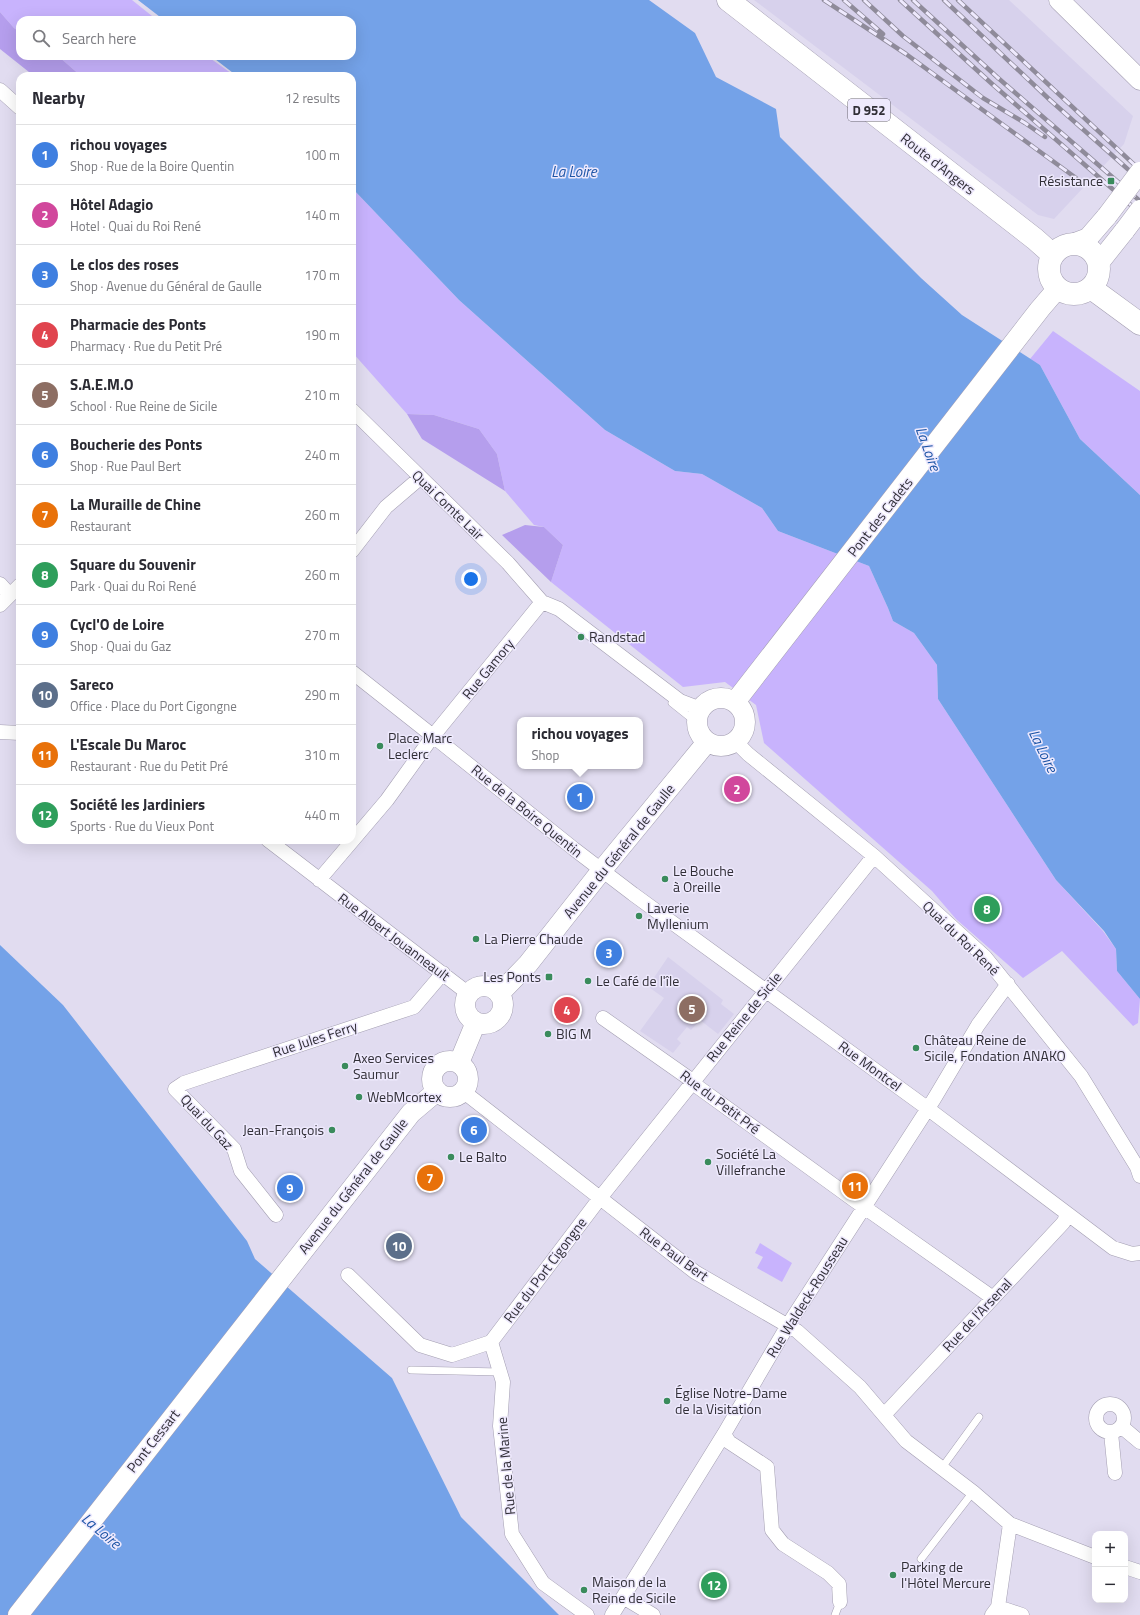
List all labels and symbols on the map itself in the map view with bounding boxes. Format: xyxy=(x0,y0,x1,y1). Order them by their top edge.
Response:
road number: D 952 xyxy=(848,99,890,121)
street label: Route d'Angers xyxy=(897,128,980,199)
water label: La Loire xyxy=(551,160,598,183)
place label: Résistance xyxy=(1039,170,1103,191)
marker: Résistance xyxy=(1106,176,1116,186)
water label: La Loire xyxy=(910,424,947,475)
street label: Quai Comte Lair xyxy=(408,465,489,545)
street label: Pont des Cadets xyxy=(842,473,917,561)
your location xyxy=(461,569,481,589)
place label: Randstad xyxy=(589,626,645,647)
marker: Randstad xyxy=(576,632,586,642)
street label: Rue Gamory xyxy=(457,634,519,703)
water label: La Loire xyxy=(1023,725,1064,777)
place label: Place Marc Leclerc xyxy=(388,727,452,764)
marker: Place Marc Leclerc xyxy=(375,741,385,751)
street label: Rue de la Boire Quentin xyxy=(467,759,587,862)
pin: 2 xyxy=(724,774,750,804)
street label: Avenue du Général de Gaulle xyxy=(558,779,679,922)
pin: 1 xyxy=(567,782,593,812)
place label: Le Bouche à Oreille xyxy=(673,860,734,897)
marker: Le Bouche à Oreille xyxy=(660,874,670,884)
street label: Rue Albert Jouanneault xyxy=(334,887,455,986)
pin: 8 xyxy=(974,894,1000,924)
street label: Quai du Roi René xyxy=(918,895,1005,980)
place label: Laverie Myllenium xyxy=(647,897,709,934)
marker: Laverie Myllenium xyxy=(634,911,644,921)
place label: La Pierre Chaude xyxy=(484,928,583,949)
marker: La Pierre Chaude xyxy=(471,934,481,944)
pin: 3 xyxy=(596,938,622,968)
place label: Les Ponts xyxy=(483,966,541,987)
street label: Rue Reine de Sicile xyxy=(701,967,786,1066)
place label: Le Café de l'île xyxy=(596,970,679,991)
marker: Les Ponts xyxy=(544,972,554,982)
marker: Le Café de l'île xyxy=(583,976,593,986)
pin: 5 xyxy=(679,994,705,1024)
pin: 4 xyxy=(554,995,580,1025)
street label: Rue Jules Ferry xyxy=(270,1015,360,1062)
place label: BIG M xyxy=(556,1023,592,1044)
marker: BIG M xyxy=(543,1029,553,1039)
place label: Château Reine de Sicile, Fondation ANAKO xyxy=(924,1029,1066,1066)
street label: Rue Montcel xyxy=(834,1035,906,1096)
marker: Château Reine de Sicile, Fondation ANAKO xyxy=(911,1043,921,1053)
place label: Axeo Services Saumur xyxy=(353,1047,434,1084)
marker: Axeo Services Saumur xyxy=(340,1061,350,1071)
street label: Rue du Petit Pré xyxy=(676,1065,765,1139)
place label: WebMcortex xyxy=(367,1086,442,1107)
street label: Quai du Gaz xyxy=(176,1089,239,1154)
marker: WebMcortex xyxy=(354,1092,364,1102)
street label: Avenue du Général de Gaulle xyxy=(293,1113,412,1258)
pin: 6 xyxy=(461,1115,487,1145)
place label: Jean-François xyxy=(243,1119,324,1140)
marker: Jean-François xyxy=(327,1125,337,1135)
place label: Société La Villefranche xyxy=(716,1143,785,1180)
place label: Le Balto xyxy=(459,1146,507,1167)
marker: Le Balto xyxy=(446,1152,456,1162)
marker: Société La Villefranche xyxy=(703,1157,713,1167)
pin: 7 xyxy=(417,1163,443,1193)
pin: 11 xyxy=(842,1171,868,1201)
pin: 9 xyxy=(277,1173,303,1203)
street label: Rue du Port Cigongne xyxy=(498,1213,591,1327)
street label: Rue Paul Bert xyxy=(636,1221,713,1286)
pin: 10 xyxy=(386,1231,412,1261)
street label: Rue Waldeck-Rousseau xyxy=(761,1232,852,1361)
street label: Rue de l'Arsenal xyxy=(937,1273,1016,1356)
place label: Église Notre-Dame de la Visitation xyxy=(675,1382,787,1419)
marker: Église Notre-Dame de la Visitation xyxy=(662,1396,672,1406)
street label: Pont Cessart xyxy=(121,1404,184,1477)
street label: Rue de la Marine xyxy=(491,1416,520,1516)
water label: La Loire xyxy=(77,1507,127,1555)
place label: Parking de l'Hôtel Mercure xyxy=(901,1556,991,1593)
pin: 12 xyxy=(701,1570,727,1600)
marker: Parking de l'Hôtel Mercure xyxy=(888,1570,898,1580)
place label: Maison de la Reine de Sicile xyxy=(592,1571,676,1608)
marker: Maison de la Reine de Sicile xyxy=(579,1585,589,1595)

